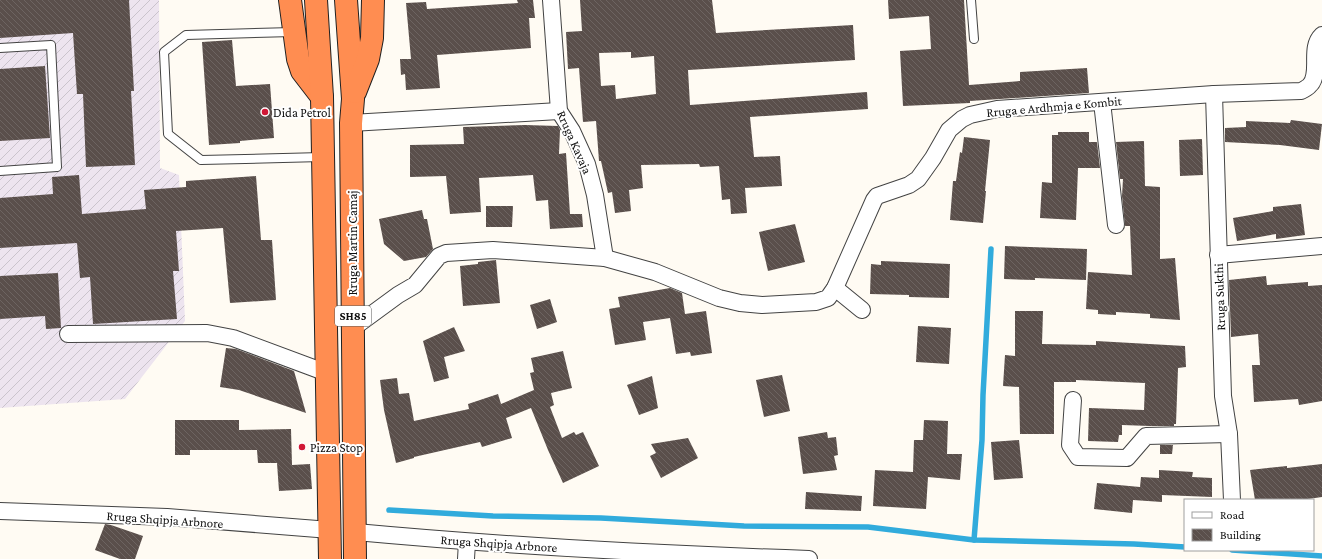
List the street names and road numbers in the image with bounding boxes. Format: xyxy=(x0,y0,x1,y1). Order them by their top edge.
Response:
street label: Rruga e Ardhmja e Kombit xyxy=(986,93,1123,121)
street label: Rruga Kavaja xyxy=(553,108,595,177)
street label: Rruga Martin Camaj xyxy=(345,190,361,296)
street label: Rruga Sukthi xyxy=(1211,263,1228,331)
road number: SH85 xyxy=(335,306,371,326)
street label: Rruga Shqipja Arbnore xyxy=(106,508,224,532)
street label: Rruga Shqipja Arbnore xyxy=(440,532,558,556)

